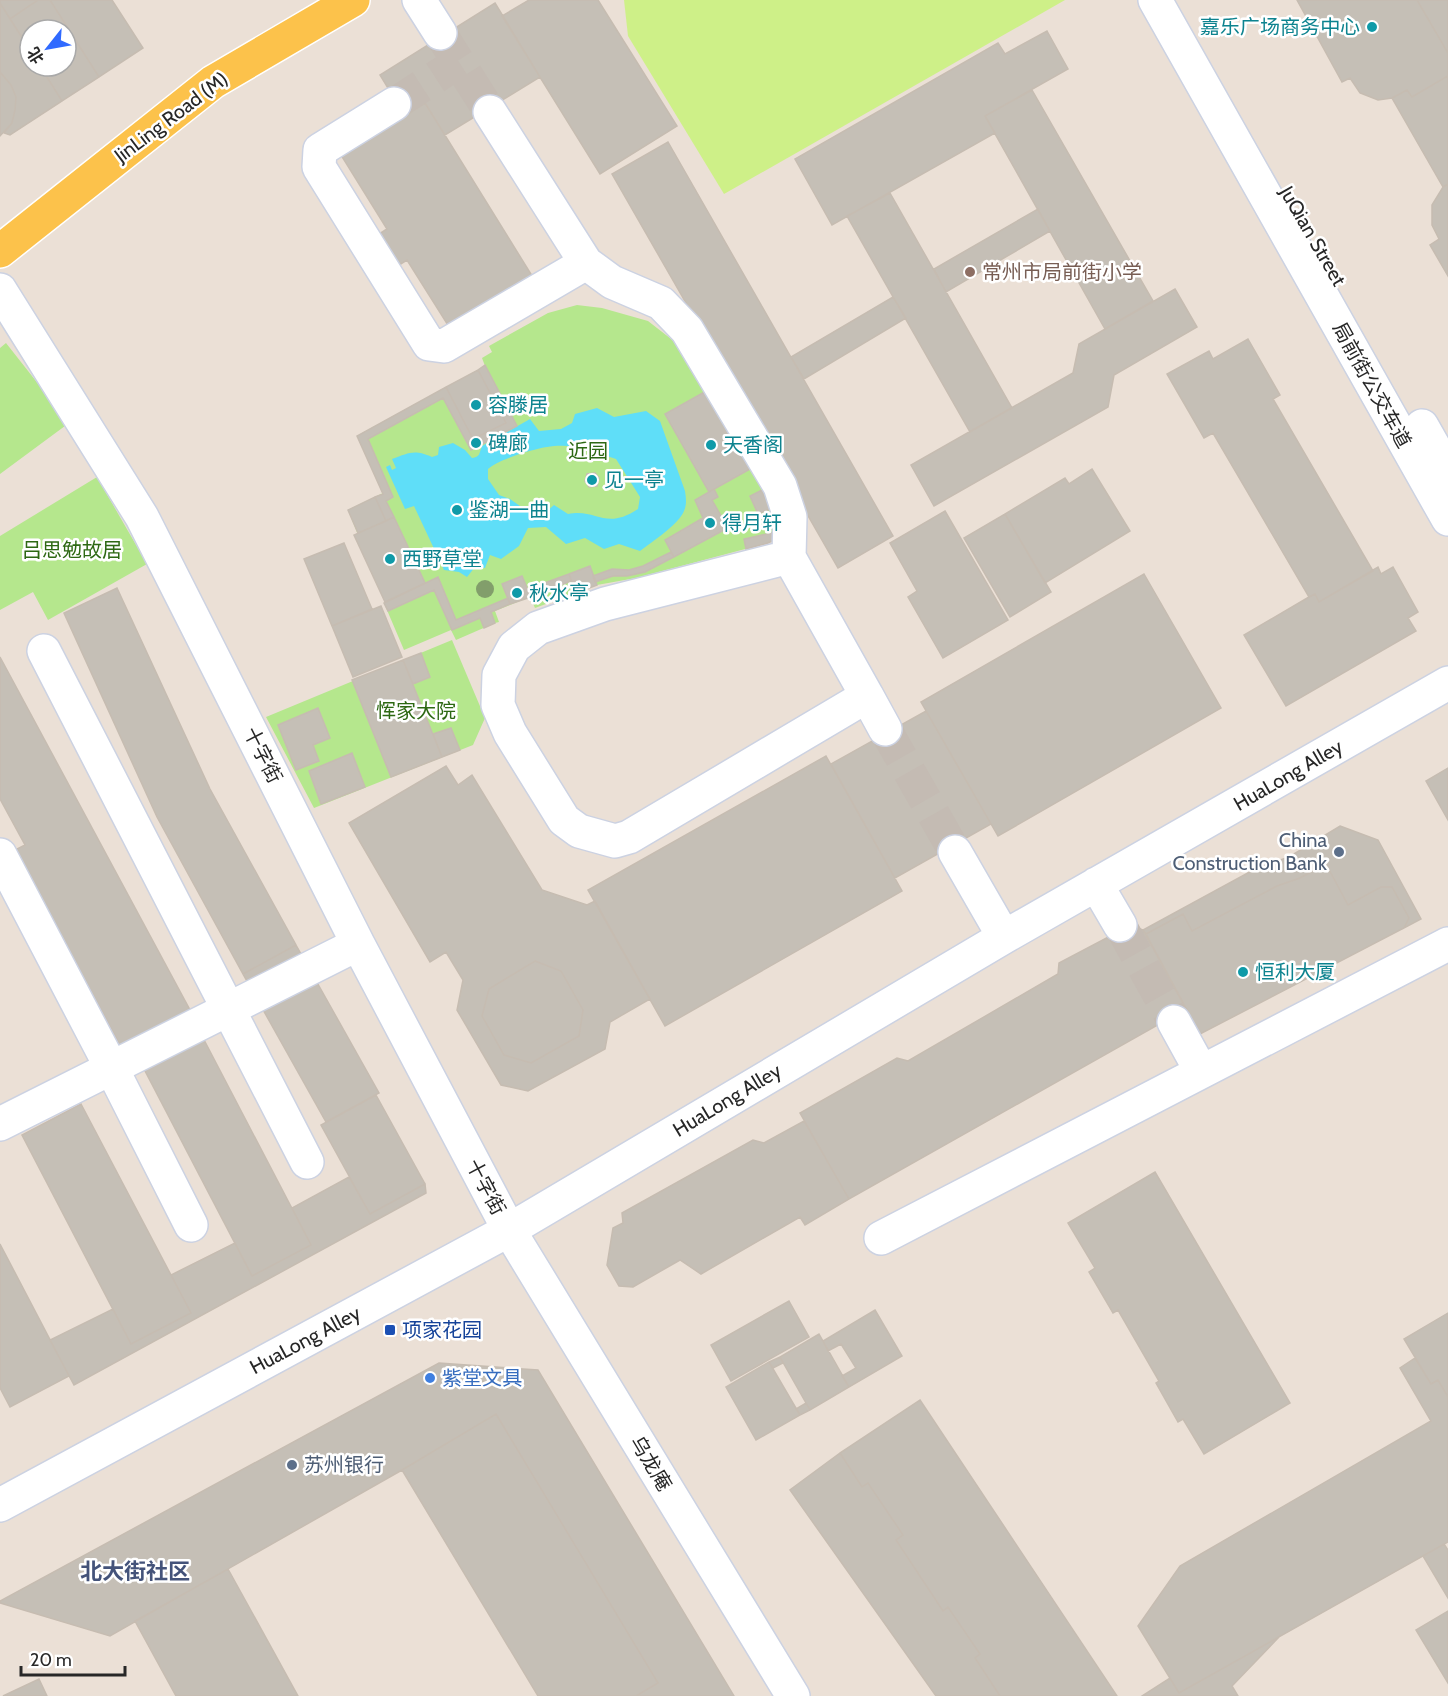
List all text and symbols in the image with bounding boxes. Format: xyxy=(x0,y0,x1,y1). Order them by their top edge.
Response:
place label: 嘉乐广场商务中心 xyxy=(1200,15,1360,39)
north arrow xyxy=(18,18,78,78)
marker: 嘉乐广场商务中心 xyxy=(1365,20,1379,34)
text: 北 xyxy=(23,44,48,67)
street label: JinLing Road (M) xyxy=(109,67,232,168)
street label: JuQian Street xyxy=(1274,181,1351,290)
place label: 常州市局前街小学 xyxy=(982,260,1142,284)
marker: 常州市局前街小学 xyxy=(963,265,977,279)
street label: 局前街公交车道 xyxy=(1328,318,1416,452)
place label: 容滕居 xyxy=(488,393,548,417)
marker: 容滕居 xyxy=(469,398,483,412)
place label: 碑廊 xyxy=(488,431,528,455)
place label: 天香阁 xyxy=(723,433,783,457)
marker: 碑廊 xyxy=(469,436,483,450)
marker: 天香阁 xyxy=(704,438,718,452)
park label: 近园 xyxy=(568,439,608,463)
place label: 见一亭 xyxy=(604,468,664,492)
marker: 见一亭 xyxy=(585,473,599,487)
place label: 鉴湖一曲 xyxy=(469,498,549,522)
marker: 鉴湖一曲 xyxy=(450,503,464,517)
place label: 得月轩 xyxy=(722,511,782,535)
marker: 得月轩 xyxy=(703,516,717,530)
park label: 吕思勉故居 xyxy=(22,538,122,562)
place label: 西野草堂 xyxy=(402,547,482,571)
marker: 西野草堂 xyxy=(383,552,397,566)
place label: 秋水亭 xyxy=(529,581,589,605)
marker: 秋水亭 xyxy=(510,586,524,600)
park label: 恽家大院 xyxy=(376,699,456,723)
street label: 十字街 xyxy=(239,723,287,787)
street label: HuaLong Alley xyxy=(1229,734,1347,816)
place label: China Construction Bank xyxy=(1173,828,1327,875)
marker: China Construction Bank xyxy=(1332,845,1346,859)
place label: 恒利大厦 xyxy=(1255,960,1335,984)
marker: 恒利大厦 xyxy=(1236,965,1250,979)
street label: HuaLong Alley xyxy=(669,1058,785,1142)
street label: 十字街 xyxy=(461,1155,511,1219)
street label: HuaLong Alley xyxy=(246,1301,364,1379)
place label: 项家花园 xyxy=(402,1318,482,1342)
marker: 项家花园 xyxy=(383,1323,397,1337)
place label: 紫堂文具 xyxy=(442,1366,522,1390)
marker: 紫堂文具 xyxy=(423,1371,437,1385)
street label: 乌龙庵 xyxy=(625,1431,677,1495)
place label: 苏州银行 xyxy=(304,1453,384,1477)
marker: 苏州银行 xyxy=(285,1458,299,1472)
district label: 北大街社区 xyxy=(80,1558,190,1585)
scale bar xyxy=(21,1639,124,1677)
text: 20 m xyxy=(30,1649,72,1671)

